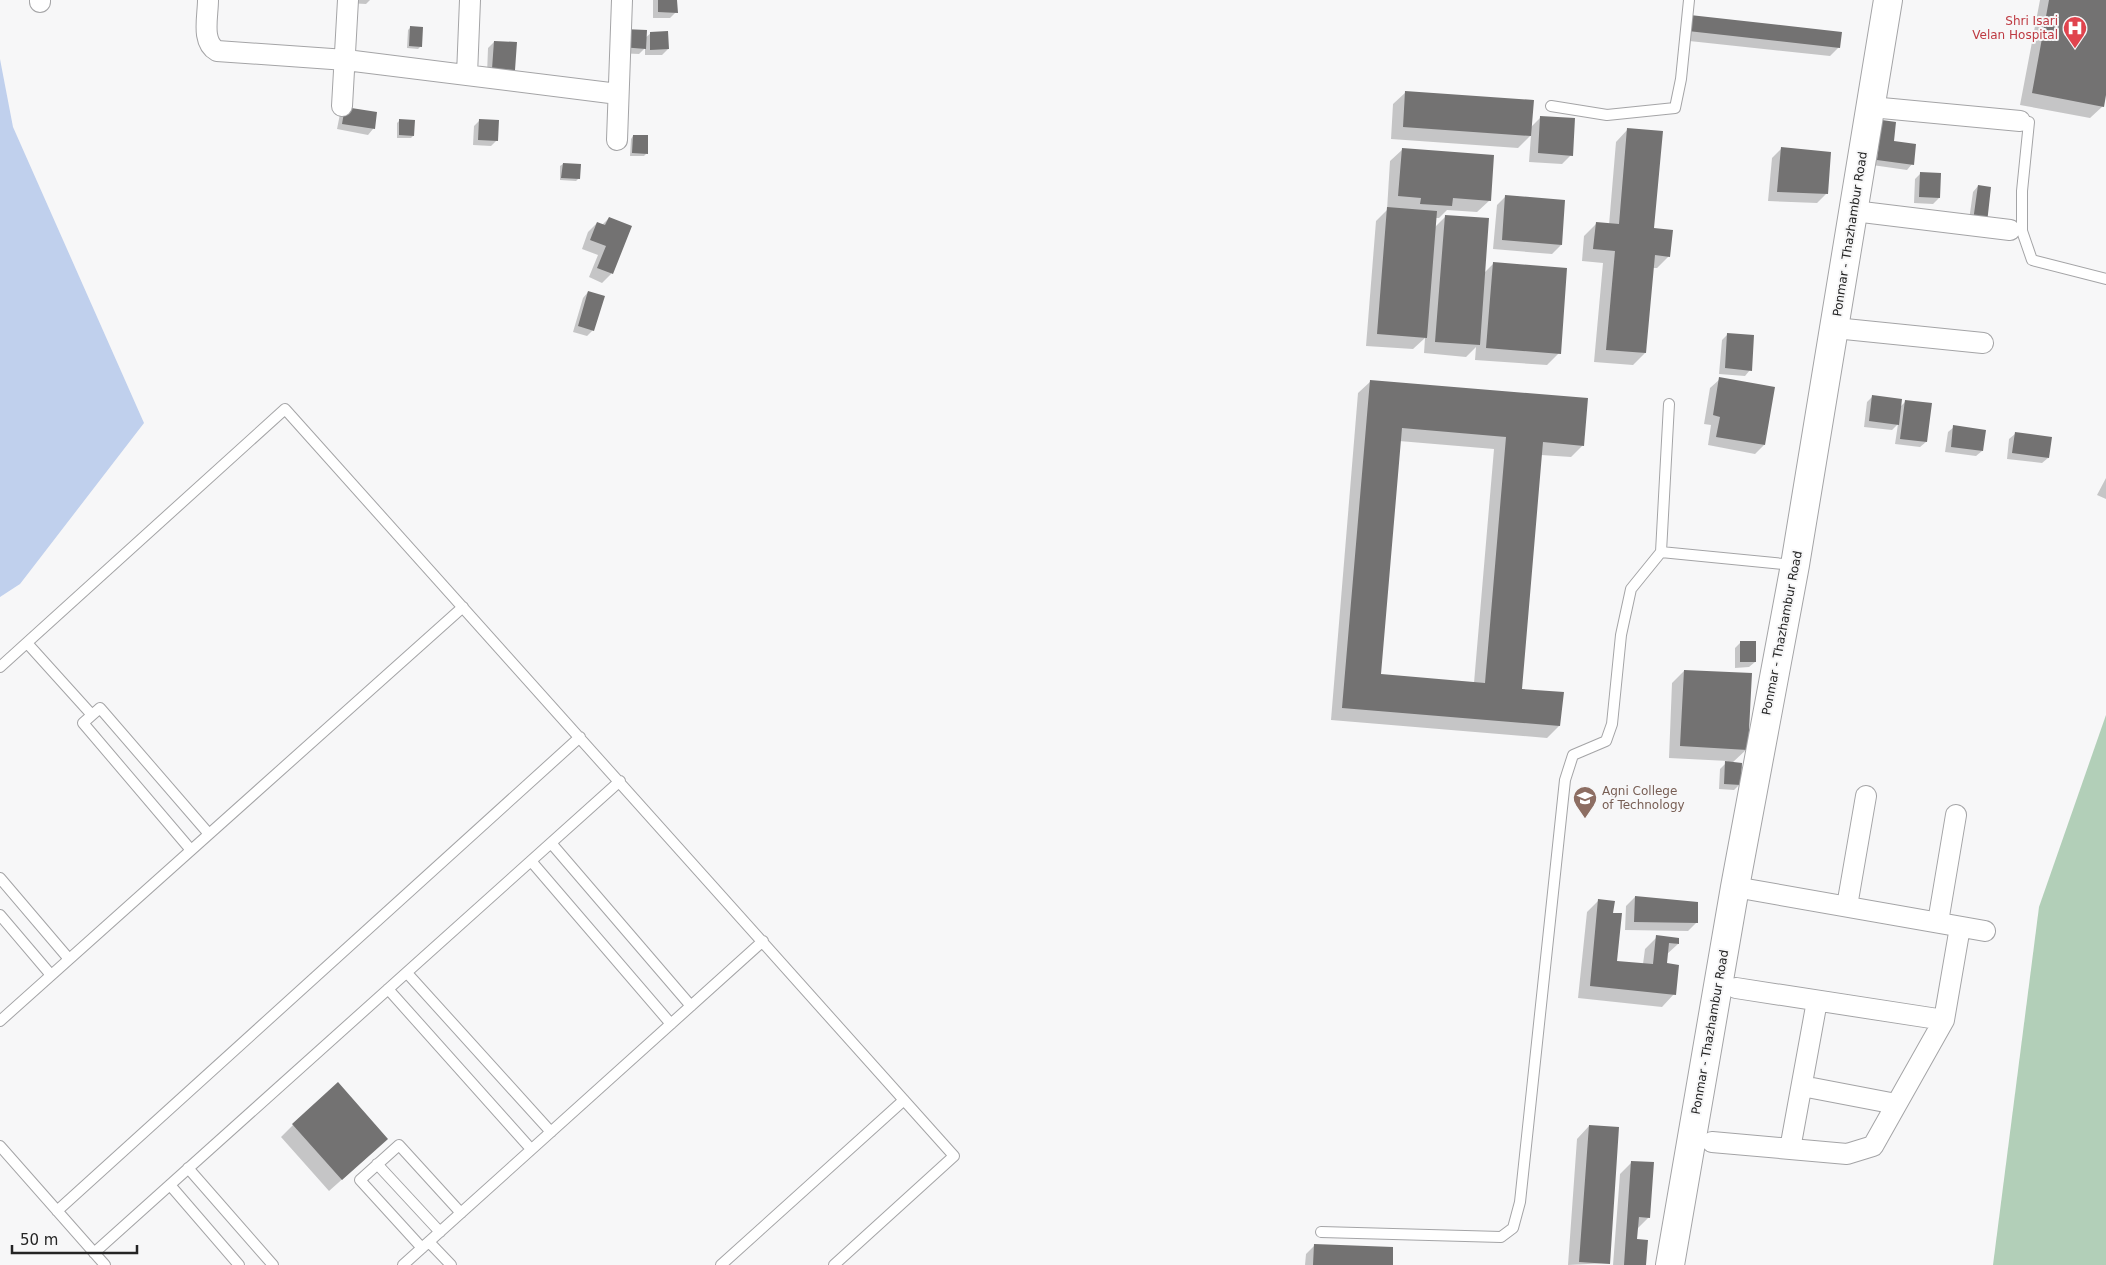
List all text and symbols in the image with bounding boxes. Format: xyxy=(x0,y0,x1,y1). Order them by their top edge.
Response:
place label: Shri Isari Velan Hospital xyxy=(1972,14,2058,42)
hospital icon: Shri Isari Velan Hospital xyxy=(2062,15,2088,49)
street label: Ponmar - Thazhambur Road xyxy=(1830,150,1870,318)
street label: Ponmar - Thazhambur Road xyxy=(1759,550,1805,716)
place label: Agni College of Technology xyxy=(1602,784,1685,812)
school or university icon: Agni College of Technology xyxy=(1572,785,1598,819)
street label: Ponmar - Thazhambur Road xyxy=(1689,949,1731,1115)
scale bar xyxy=(12,1222,138,1254)
text: 50 m xyxy=(20,1231,58,1249)

